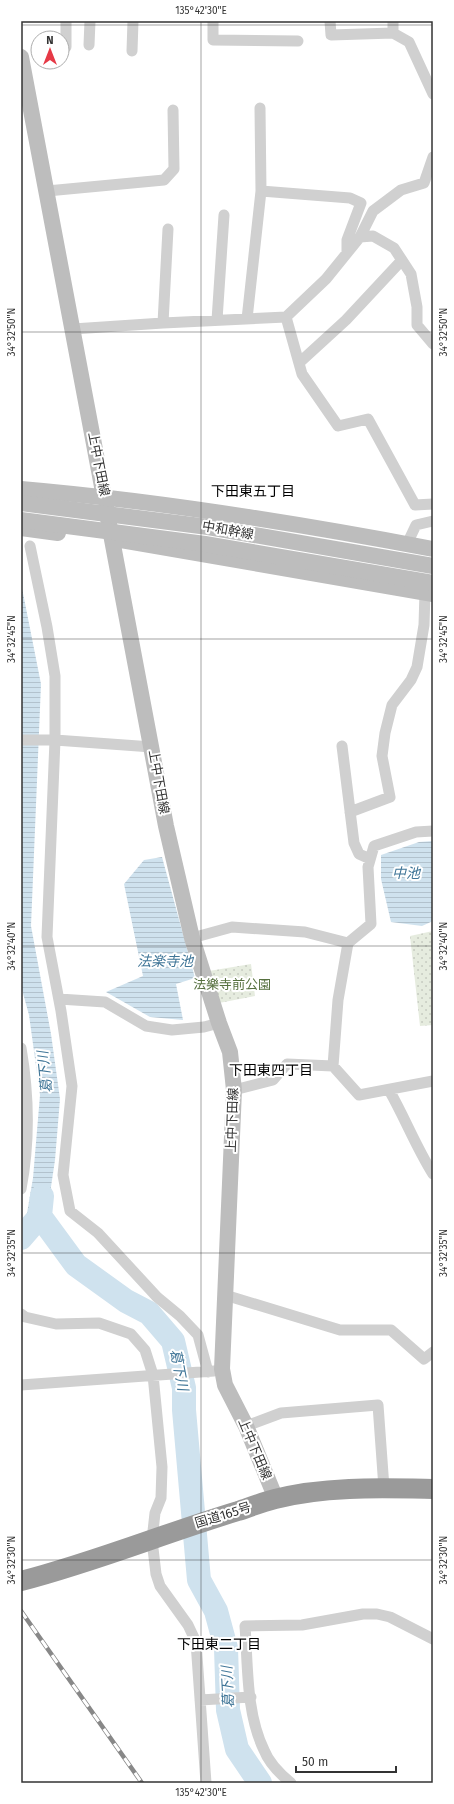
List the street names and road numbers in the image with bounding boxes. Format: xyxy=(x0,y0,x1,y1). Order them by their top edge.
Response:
street label: 上中下田線 xyxy=(85,431,113,497)
street label: 中和幹線 xyxy=(201,518,255,542)
street label: 上中下田線 xyxy=(146,749,172,815)
street label: 上中下田線 xyxy=(223,1087,241,1153)
street label: 上中下田線 xyxy=(235,1416,275,1482)
street label: 国道165号 xyxy=(193,1499,253,1531)

